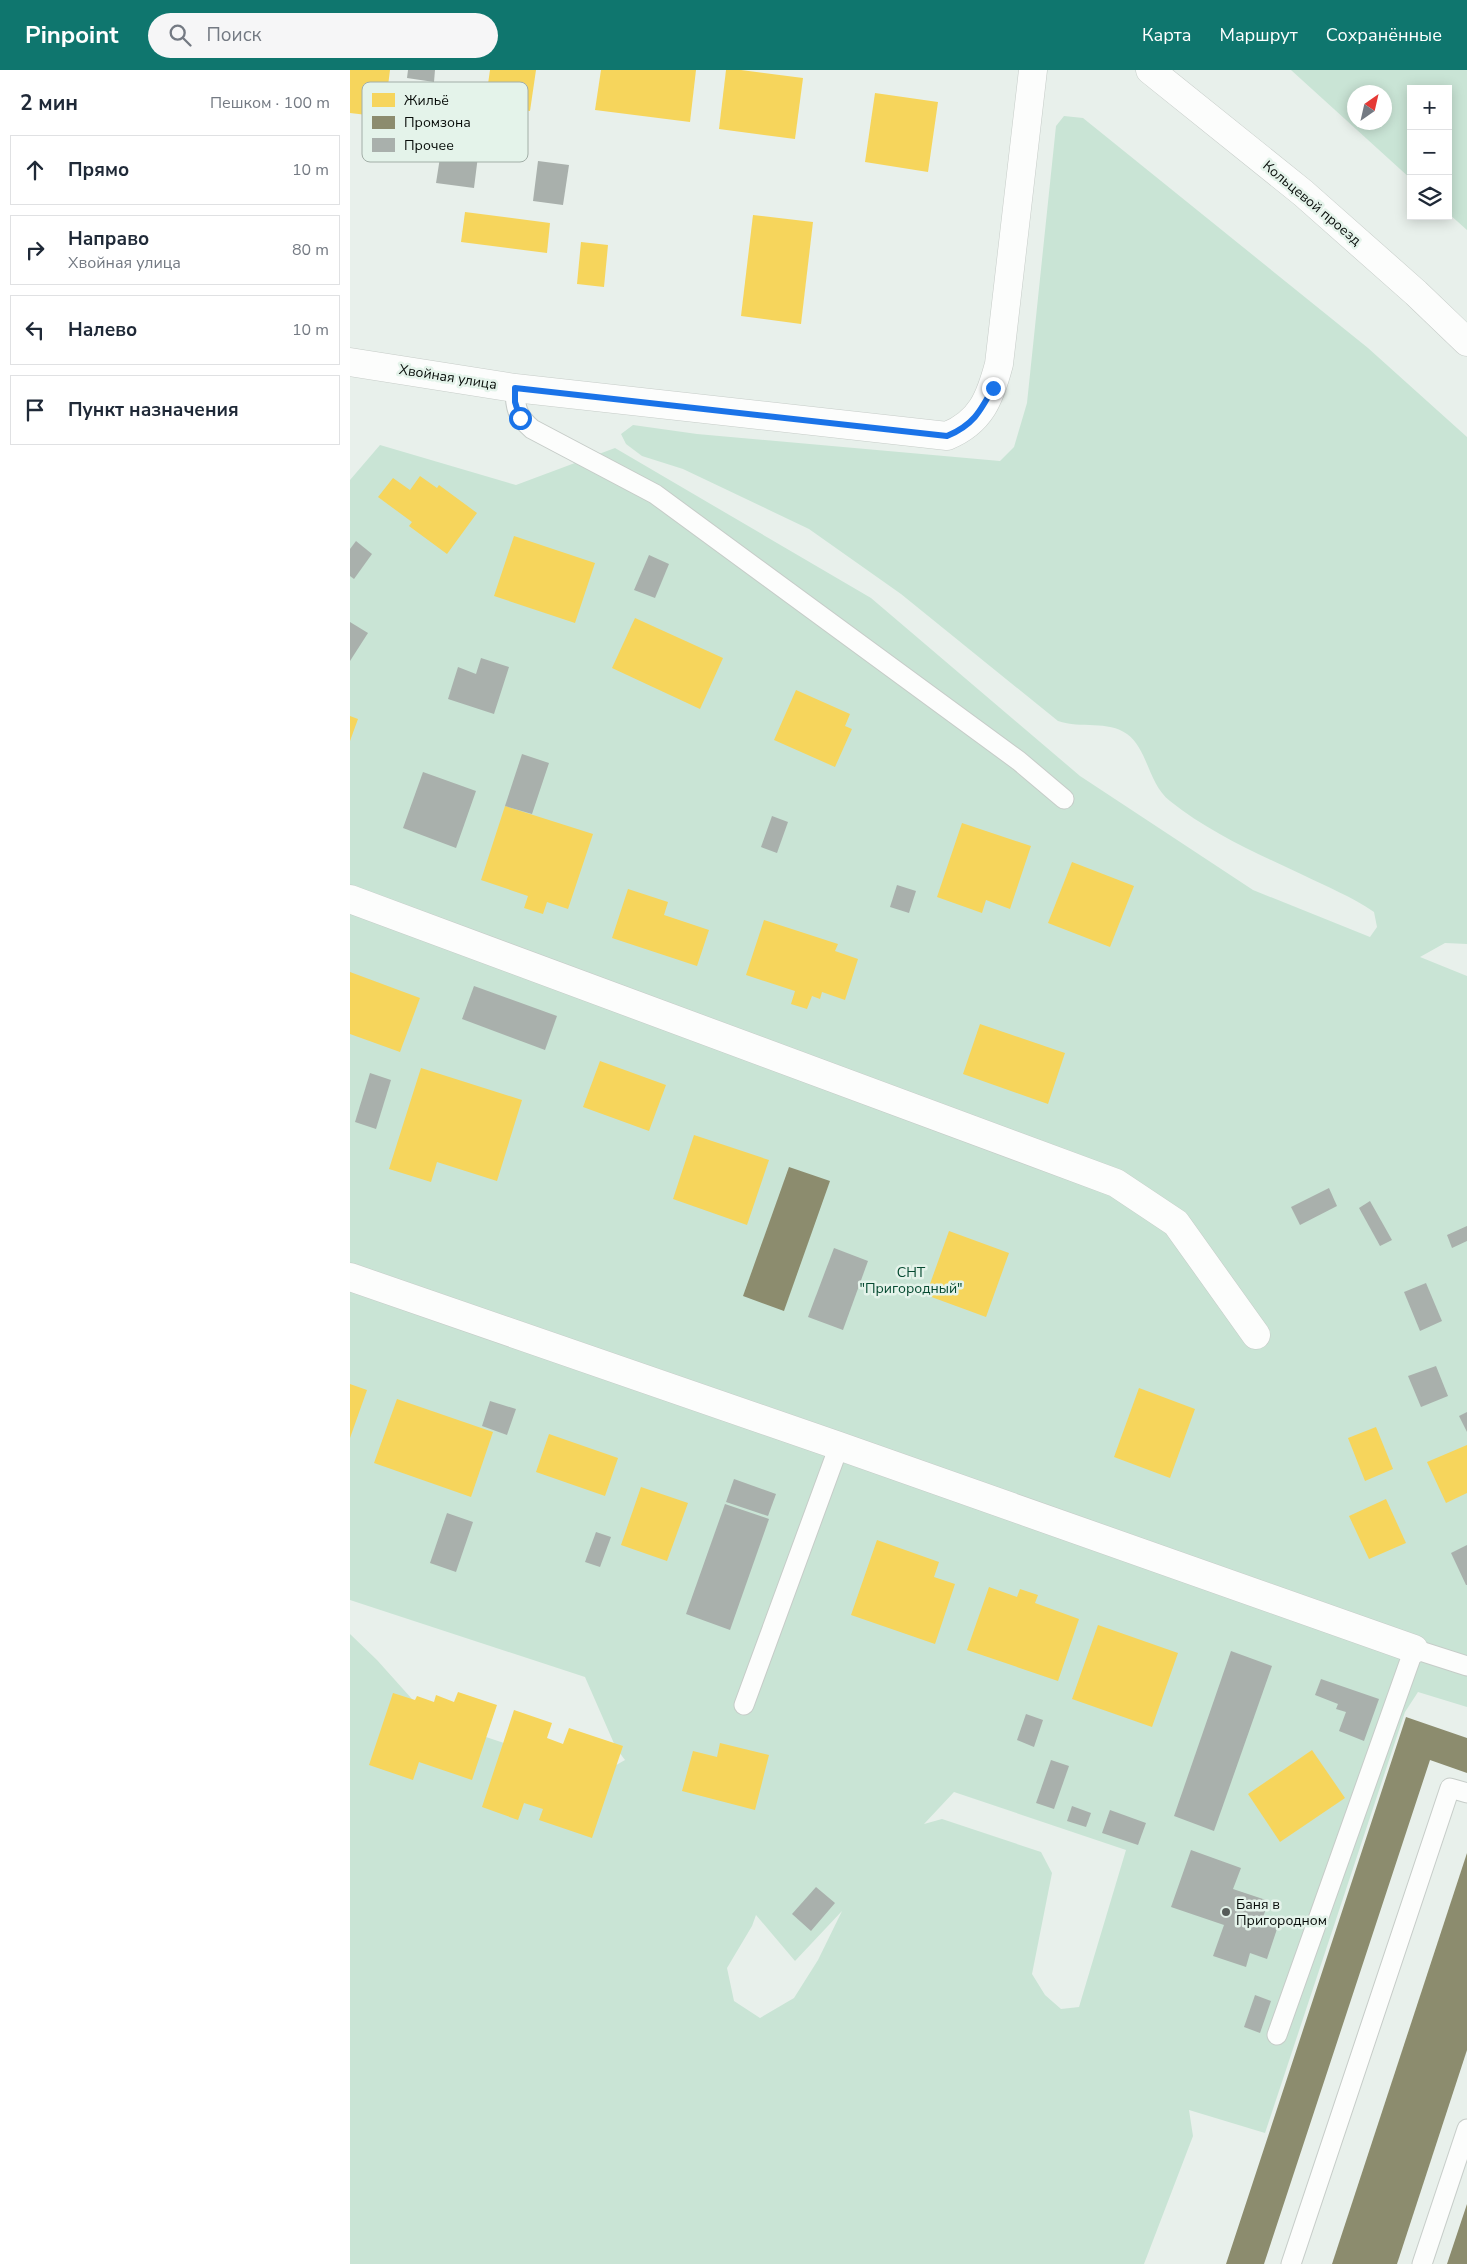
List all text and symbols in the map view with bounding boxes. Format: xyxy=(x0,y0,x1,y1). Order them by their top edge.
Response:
search box xyxy=(148,13,498,58)
text: Pinpoint xyxy=(25,19,118,51)
icon: search xyxy=(166,21,194,49)
text: Поиск xyxy=(206,22,262,48)
text: Карта xyxy=(1142,23,1192,47)
text: Маршрут xyxy=(1220,23,1298,47)
text: Сохранённые xyxy=(1326,23,1442,47)
legend xyxy=(362,82,528,162)
north arrow xyxy=(1347,85,1392,130)
map controls xyxy=(1407,85,1452,220)
button: + xyxy=(1407,85,1452,130)
text: 2 мин xyxy=(20,89,78,117)
text: Жильё xyxy=(404,91,449,110)
text: Пешком · 100 m xyxy=(210,92,330,114)
text: Промзона xyxy=(404,113,471,132)
button: − xyxy=(1407,130,1452,175)
text: Прочее xyxy=(404,136,454,155)
icon: ahead xyxy=(21,156,49,184)
street label: Кольцевой проезд xyxy=(1259,156,1365,250)
text: Прямо xyxy=(68,157,129,183)
text: 10 m xyxy=(292,159,329,181)
button: layers xyxy=(1407,175,1452,220)
text: Направо xyxy=(68,226,149,252)
icon: right xyxy=(21,236,49,264)
text: 80 m xyxy=(292,239,329,261)
text: Хвойная улица xyxy=(68,252,181,274)
icon: left xyxy=(21,316,49,344)
text: Налево xyxy=(68,317,137,343)
text: 10 m xyxy=(292,319,329,341)
street label: Хвойная улица xyxy=(398,360,498,394)
route end xyxy=(982,377,1005,400)
icon: arrive xyxy=(21,396,49,424)
text: Пункт назначения xyxy=(68,397,239,423)
route start xyxy=(509,407,532,430)
park label: СНТ "Пригородный" xyxy=(859,1263,963,1298)
place label: Баня в Пригородном xyxy=(1236,1895,1327,1930)
marker: Баня в Пригородном xyxy=(1220,1906,1232,1918)

